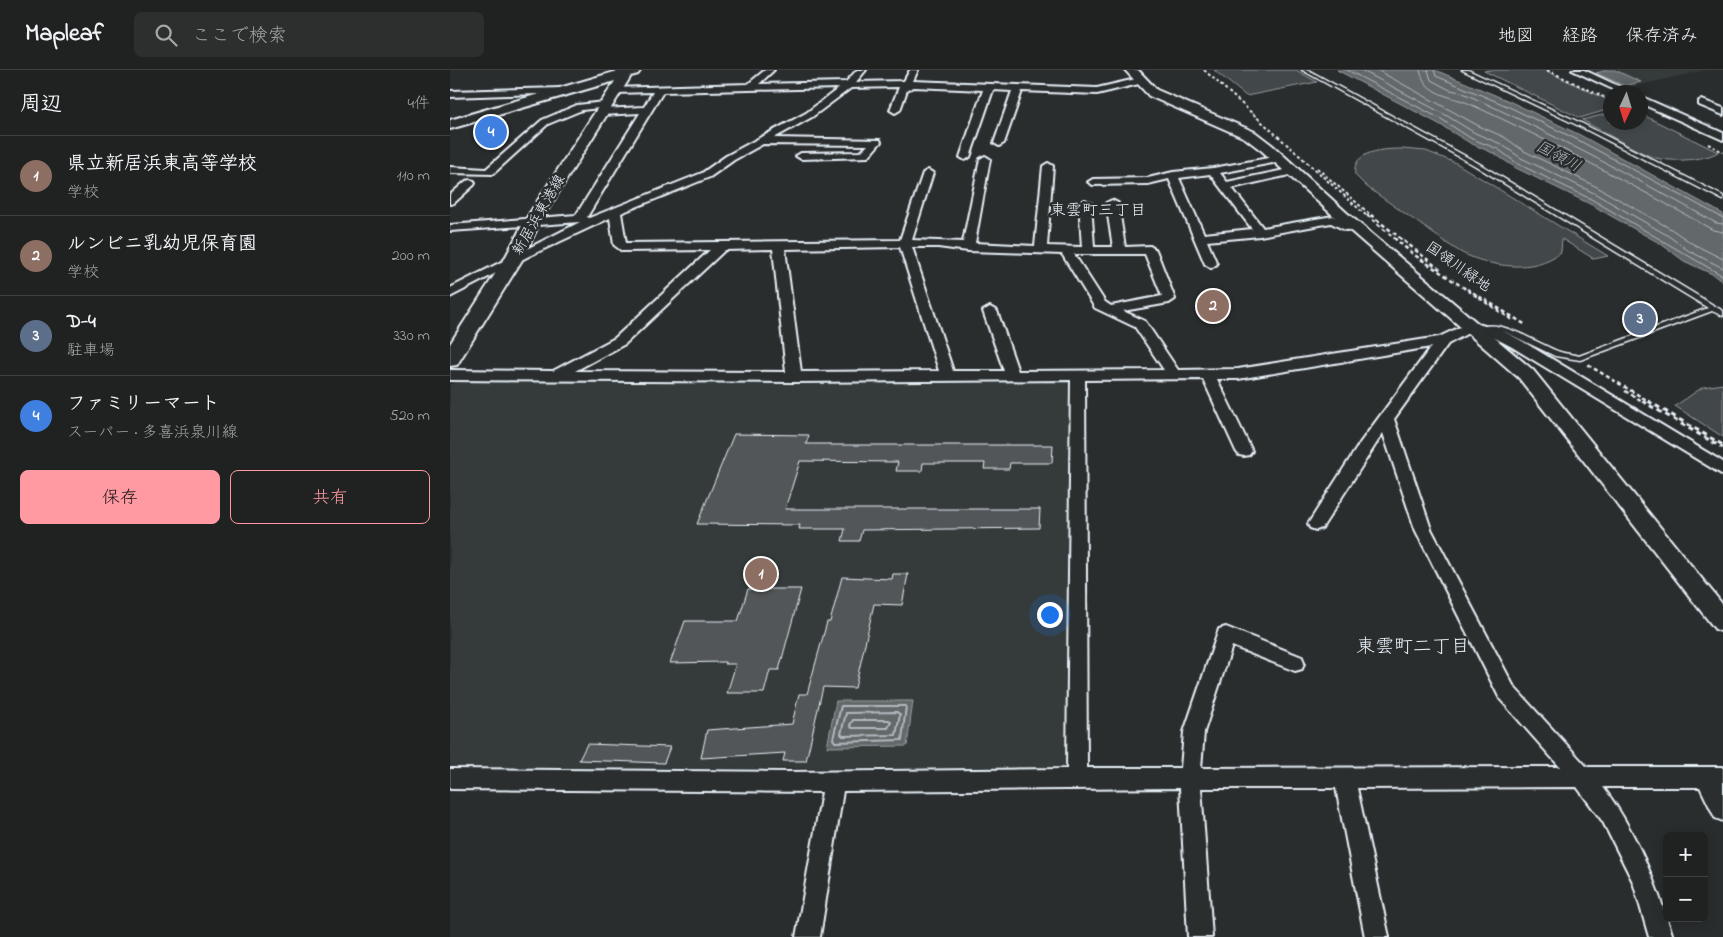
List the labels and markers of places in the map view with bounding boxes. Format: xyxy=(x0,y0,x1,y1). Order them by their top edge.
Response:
pin: 4 xyxy=(475,113,507,151)
pin: 2 xyxy=(1197,287,1229,325)
pin: 3 xyxy=(1624,300,1656,338)
pin: 1 xyxy=(745,555,777,593)

